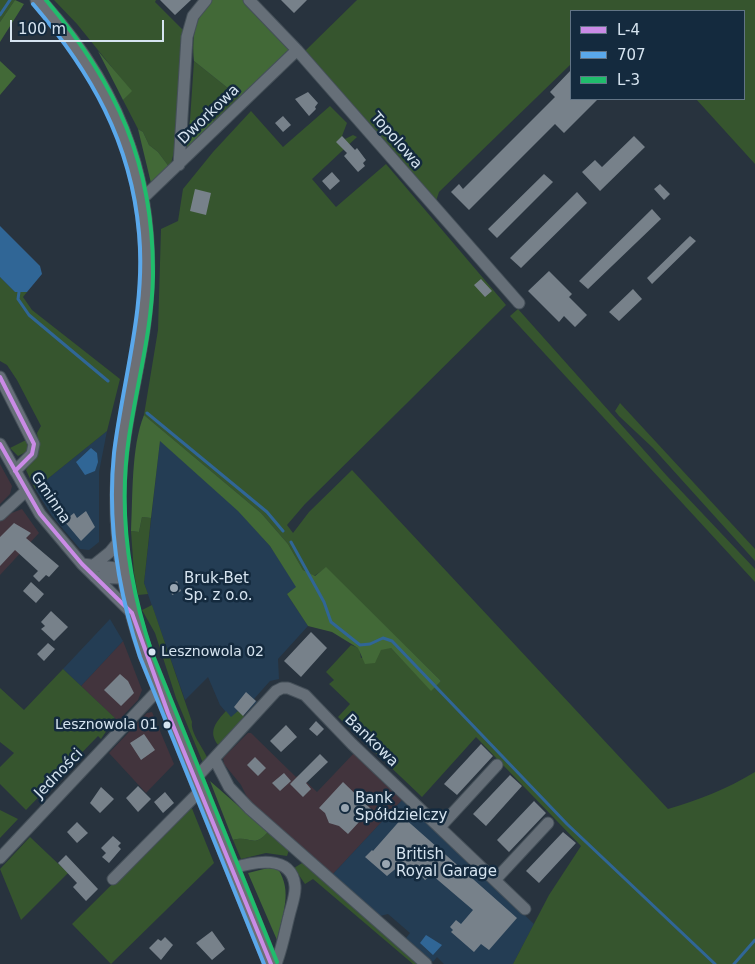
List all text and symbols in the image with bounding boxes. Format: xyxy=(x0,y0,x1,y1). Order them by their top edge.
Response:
scale bar xyxy=(12,10,166,42)
legend xyxy=(570,10,745,100)
text: 100 m xyxy=(18,20,66,38)
text: L-4 xyxy=(617,21,640,39)
text: 707 xyxy=(617,46,646,64)
text: L-3 xyxy=(617,71,640,89)
street label: Dworkowa xyxy=(175,81,243,149)
street label: Topolowa xyxy=(366,109,426,173)
street label: Gminna xyxy=(26,469,74,527)
place label: Bruk-Bet Sp. z o.o. xyxy=(184,570,253,605)
marker: Bruk-Bet Sp. z o.o. xyxy=(168,582,180,594)
place label: Lesznowola 02 xyxy=(161,644,264,660)
marker: Lesznowola 02 xyxy=(147,647,157,657)
street label: Bankowa xyxy=(340,711,402,771)
place label: Lesznowola 01 xyxy=(55,717,158,733)
marker: Lesznowola 01 xyxy=(162,720,172,730)
street label: Jedności xyxy=(31,745,87,803)
place label: Bank Spółdzielczy xyxy=(355,790,447,825)
marker: Bank Spółdzielczy xyxy=(339,802,351,814)
place label: British Royal Garage xyxy=(396,846,497,881)
marker: British Royal Garage xyxy=(380,858,392,870)

